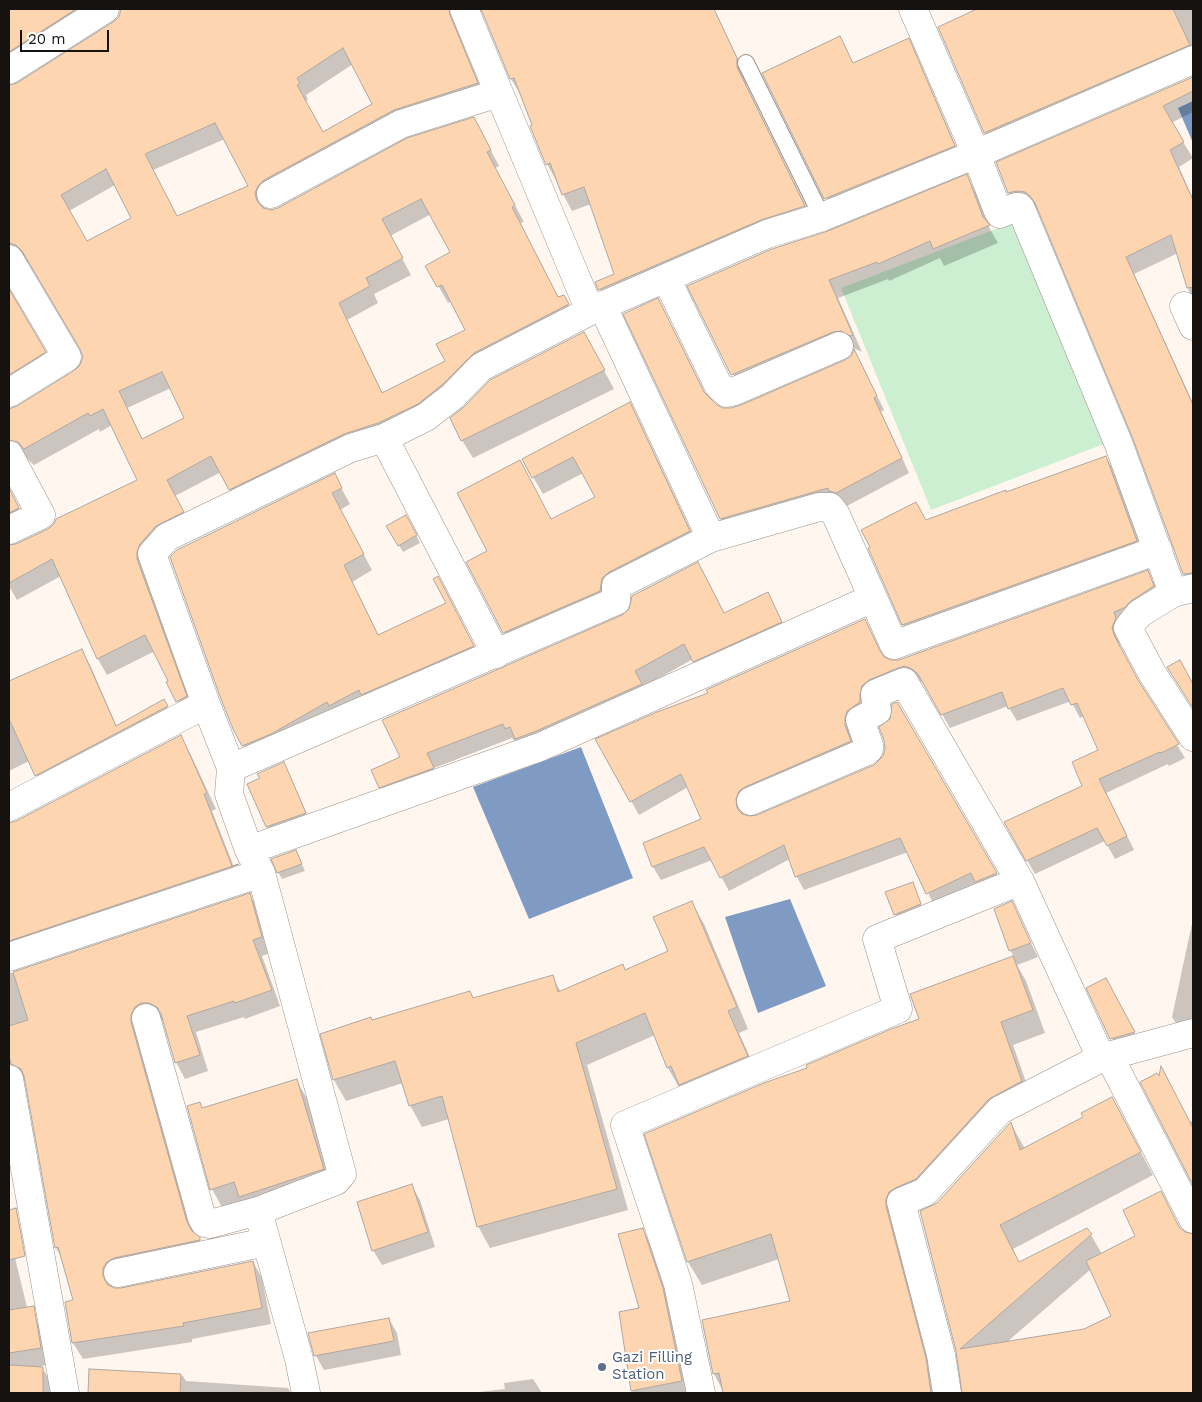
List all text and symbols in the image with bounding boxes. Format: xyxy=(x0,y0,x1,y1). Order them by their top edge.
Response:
scale bar xyxy=(22,20,111,52)
text: 20 m xyxy=(28,30,66,48)
place label: Gazi Filling Station xyxy=(612,1349,692,1384)
marker: Gazi Filling Station xyxy=(596,1361,608,1373)

